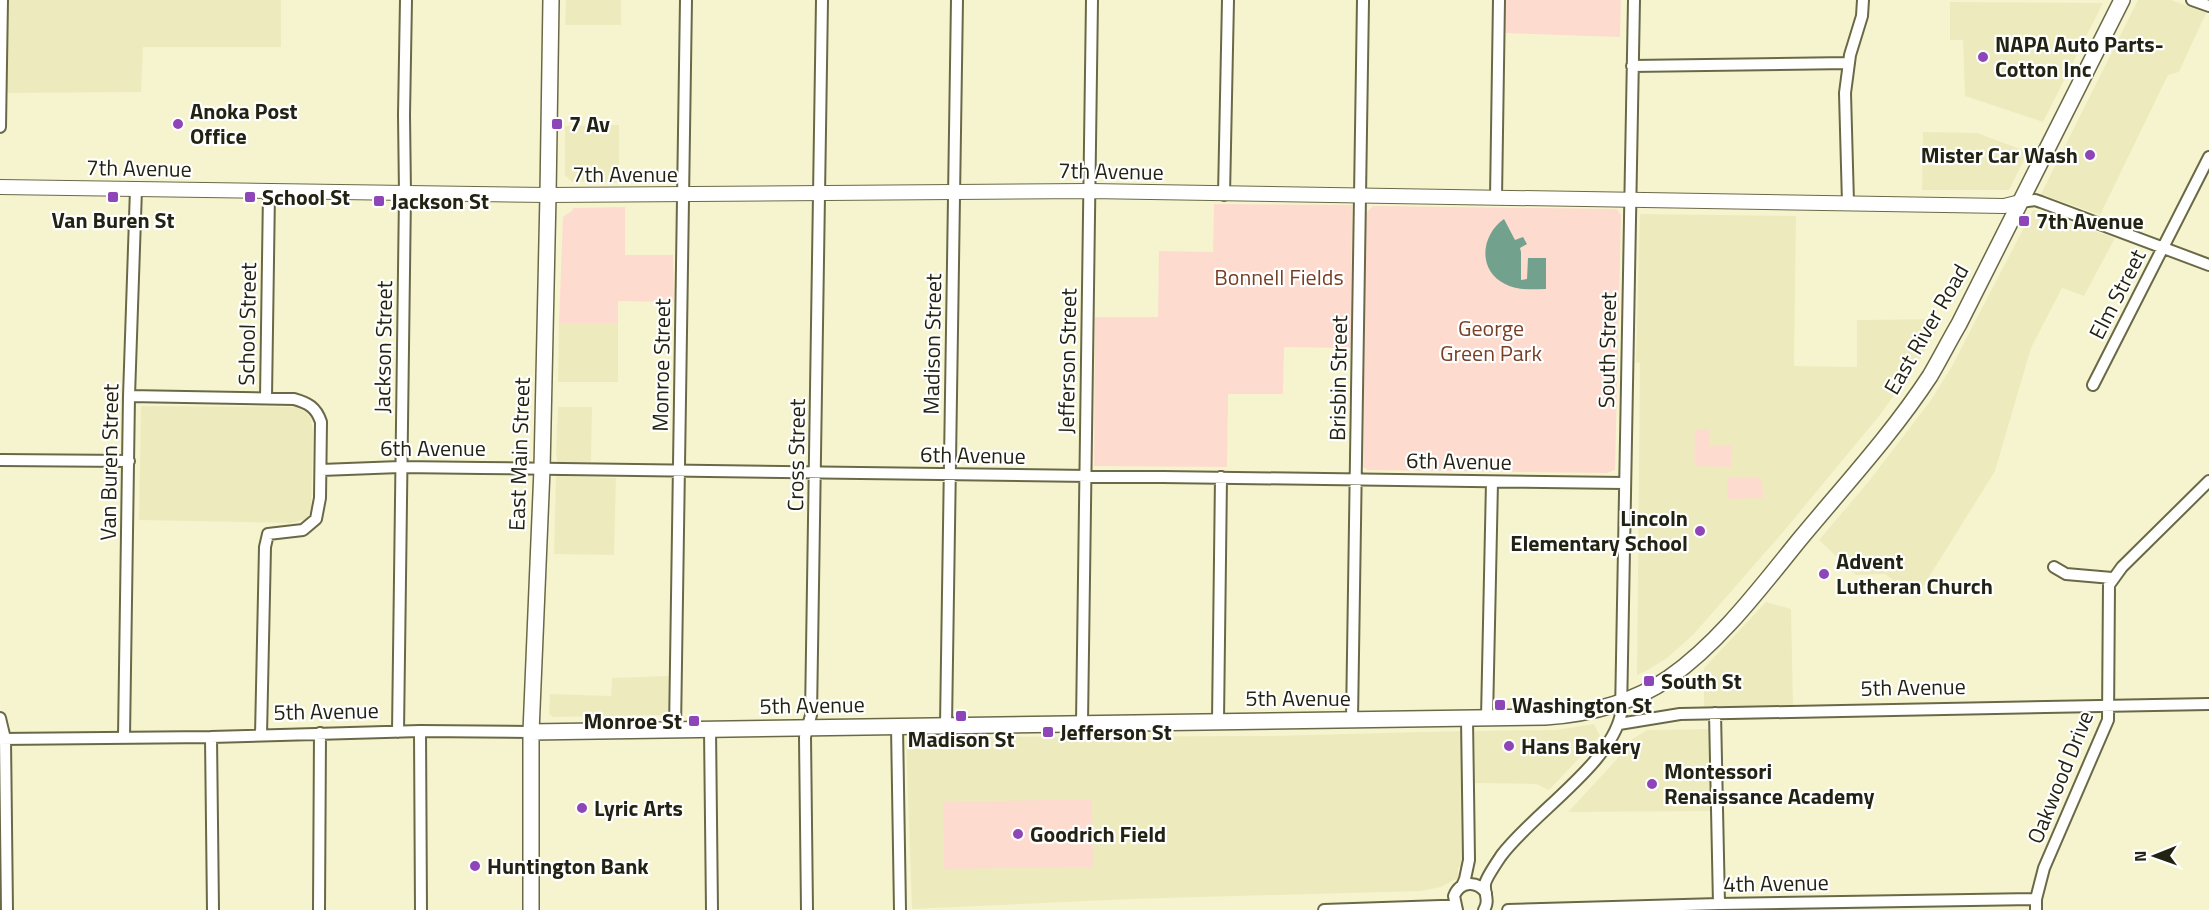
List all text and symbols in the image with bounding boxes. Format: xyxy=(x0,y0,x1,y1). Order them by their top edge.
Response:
place label: NAPA Auto Parts- Cotton Inc xyxy=(1995,27,2164,86)
marker: NAPA Auto Parts- Cotton Inc xyxy=(1976,50,1990,64)
place label: Anoka Post Office xyxy=(190,94,298,153)
place label: 7 Av xyxy=(569,107,610,141)
marker: Anoka Post Office xyxy=(171,117,185,131)
marker: 7 Av xyxy=(550,117,564,131)
place label: Mister Car Wash xyxy=(1921,138,2078,172)
marker: Mister Car Wash xyxy=(2083,148,2097,162)
street label: 7th Avenue xyxy=(86,150,192,186)
street label: 7th Avenue xyxy=(1058,153,1164,189)
street label: 7th Avenue xyxy=(572,157,678,191)
place label: School St xyxy=(262,180,350,214)
place label: Jackson St xyxy=(391,184,489,218)
marker: Van Buren St xyxy=(106,190,120,204)
marker: School St xyxy=(243,190,257,204)
marker: Jackson St xyxy=(372,194,386,208)
place label: Van Buren St xyxy=(52,203,174,237)
place label: 7th Avenue xyxy=(2036,204,2144,238)
marker: 7th Avenue xyxy=(2017,214,2031,228)
street label: Elm Street xyxy=(2080,243,2154,345)
street label: East River Road xyxy=(1875,257,1977,401)
park label: Bonnell Fields xyxy=(1214,260,1344,294)
street label: School Street xyxy=(229,262,265,386)
street label: Madison Street xyxy=(914,273,950,415)
street label: Jackson Street xyxy=(365,280,401,414)
street label: Jefferson Street xyxy=(1049,288,1085,434)
street label: South Street xyxy=(1589,291,1625,408)
street label: Monroe Street xyxy=(643,298,679,432)
park label: George Green Park xyxy=(1440,311,1542,370)
street label: Brisbin Street xyxy=(1320,314,1356,441)
street label: East Main Street xyxy=(499,376,539,531)
street label: Van Buren Street xyxy=(91,383,127,541)
street label: Cross Street xyxy=(778,398,814,512)
street label: 6th Avenue xyxy=(380,431,486,465)
street label: 6th Avenue xyxy=(920,437,1026,473)
street label: 6th Avenue xyxy=(1406,443,1512,479)
place label: Lincoln Elementary School xyxy=(1510,501,1688,560)
marker: Lincoln Elementary School xyxy=(1693,524,1707,538)
place label: Advent Lutheran Church xyxy=(1836,544,1993,603)
marker: Advent Lutheran Church xyxy=(1817,567,1831,581)
place label: South St xyxy=(1661,664,1742,698)
street label: 5th Avenue xyxy=(1860,669,1966,705)
marker: South St xyxy=(1642,674,1656,688)
street label: 5th Avenue xyxy=(1245,681,1351,715)
street label: 5th Avenue xyxy=(759,687,865,723)
place label: Washington St xyxy=(1512,688,1652,722)
street label: 5th Avenue xyxy=(273,693,379,729)
marker: Washington St xyxy=(1493,698,1507,712)
place label: Monroe St xyxy=(584,704,682,738)
street label: Oakwood Drive xyxy=(2018,705,2102,849)
marker: Madison St xyxy=(954,709,968,723)
marker: Monroe St xyxy=(687,714,701,728)
place label: Jefferson St xyxy=(1060,715,1172,749)
place label: Madison St xyxy=(908,722,1014,756)
marker: Jefferson St xyxy=(1041,725,1055,739)
place label: Hans Bakery xyxy=(1521,729,1641,763)
marker: Hans Bakery xyxy=(1502,739,1516,753)
place label: Montessori Renaissance Academy xyxy=(1664,754,1875,813)
marker: Montessori Renaissance Academy xyxy=(1645,777,1659,791)
place label: Lyric Arts xyxy=(594,791,683,825)
marker: Lyric Arts xyxy=(575,801,589,815)
place label: Goodrich Field xyxy=(1030,817,1166,851)
north arrow xyxy=(2125,826,2185,886)
marker: Goodrich Field xyxy=(1011,827,1025,841)
place label: Huntington Bank xyxy=(487,849,649,883)
text: N xyxy=(2128,851,2152,862)
marker: Huntington Bank xyxy=(468,859,482,873)
street label: 4th Avenue xyxy=(1723,865,1829,901)

